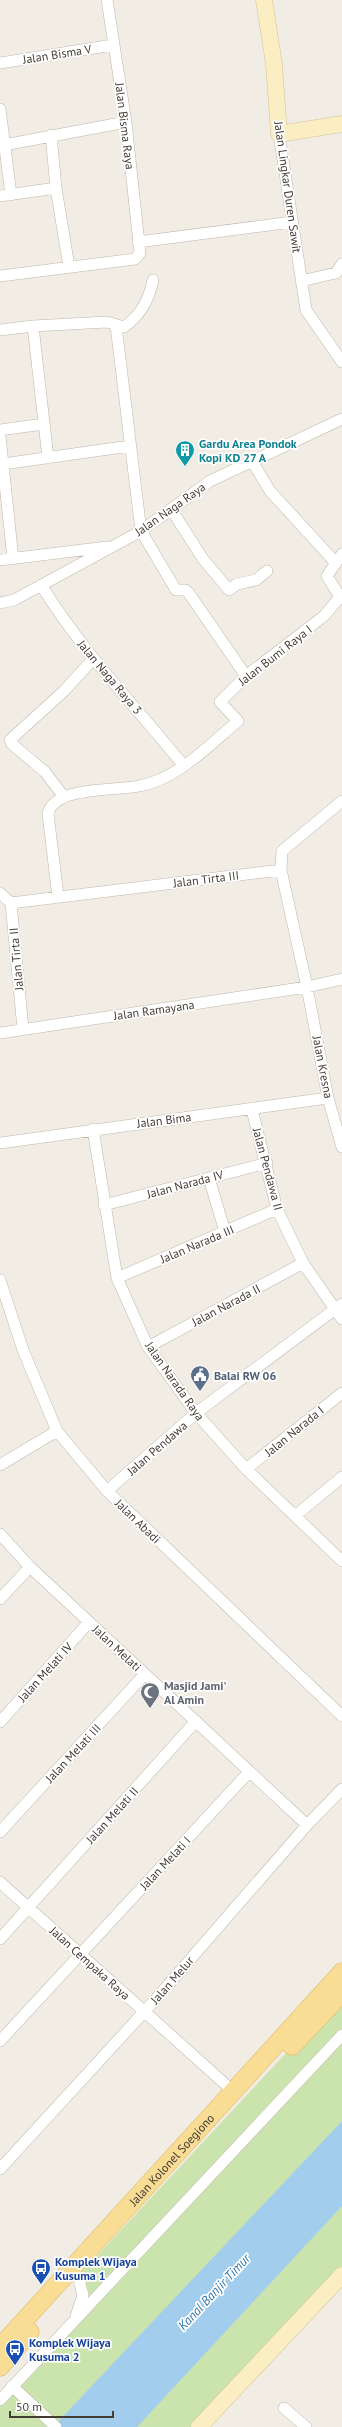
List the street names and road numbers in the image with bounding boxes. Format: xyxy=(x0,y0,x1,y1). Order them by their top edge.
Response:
street label: Jalan Bisma V xyxy=(21,41,93,67)
street label: Jalan Bisma Raya xyxy=(112,81,138,170)
street label: Jalan Lingkar Duren Sawit xyxy=(271,119,305,254)
street label: Jalan Naga Raya xyxy=(131,479,208,539)
street label: Jalan Bumi Raya I xyxy=(234,622,315,689)
street label: Jalan Naga Raya 3 xyxy=(74,636,145,717)
street label: Jalan Tirta III xyxy=(171,868,240,891)
street label: Jalan Tirta II xyxy=(6,927,26,992)
street label: Jalan Ramayana xyxy=(112,997,195,1023)
street label: Jalan Kresna xyxy=(309,1033,336,1100)
street label: Jalan Bima xyxy=(135,1109,192,1131)
street label: Jalan Pendawa II xyxy=(249,1125,286,1212)
street label: Jalan Narada IV xyxy=(144,1167,225,1202)
street label: Jalan Narada III xyxy=(157,1222,236,1267)
street label: Jalan Narada II xyxy=(188,1281,263,1330)
street label: Jalan Narada Raya xyxy=(142,1338,208,1423)
street label: Jalan Narada I xyxy=(261,1403,327,1460)
street label: Jalan Pendawa xyxy=(123,1418,190,1479)
street label: Jalan Abadi xyxy=(111,1495,164,1546)
street label: Jalan Melati xyxy=(89,1621,144,1674)
street label: Jalan Melati IV xyxy=(14,1639,76,1705)
street label: Jalan Melati III xyxy=(41,1721,104,1786)
street label: Jalan Melati II xyxy=(82,1784,141,1847)
street label: Jalan Melati I xyxy=(136,1833,194,1894)
street label: Jalan Cempaka Raya xyxy=(46,1922,133,2003)
street label: Jalan Melur xyxy=(147,1953,197,2008)
street label: Jalan Kolonel Soegiono xyxy=(125,2110,217,2209)

